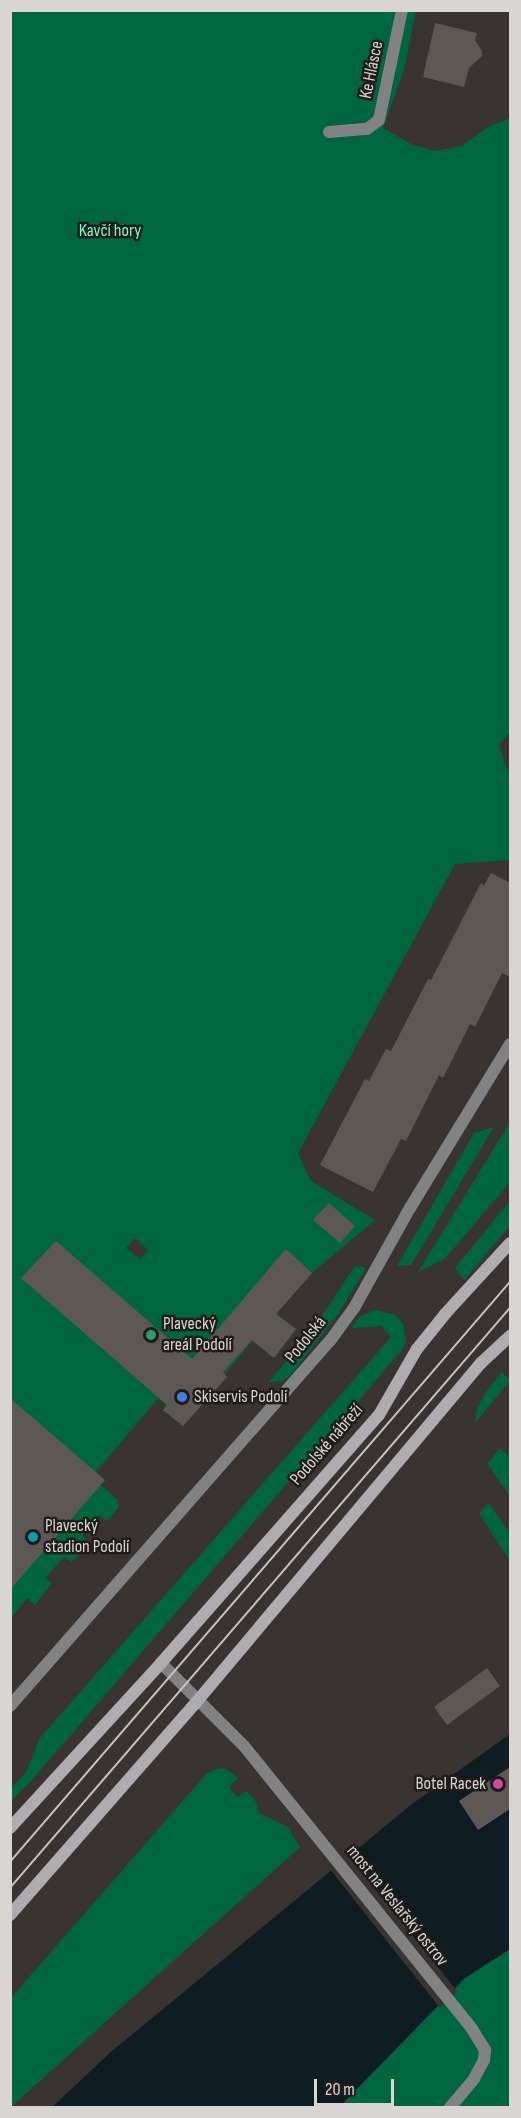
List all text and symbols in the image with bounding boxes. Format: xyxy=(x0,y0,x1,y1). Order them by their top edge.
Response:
street label: Ke Hlásce xyxy=(355,39,389,101)
park label: Kavčí hory xyxy=(79,220,141,242)
street label: Podolská xyxy=(281,1312,331,1368)
place label: Plavecký areál Podolí xyxy=(163,1314,232,1356)
marker: Plavecký areál Podolí xyxy=(144,1328,158,1342)
place label: Skiservis Podolí xyxy=(194,1386,287,1408)
marker: Skiservis Podolí xyxy=(175,1390,189,1404)
street label: Podolské nábřeží xyxy=(286,1400,368,1490)
place label: Plavecký stadion Podolí xyxy=(45,1516,129,1558)
marker: Plavecký stadion Podolí xyxy=(26,1530,40,1544)
place label: Botel Racek xyxy=(415,1773,486,1795)
marker: Botel Racek xyxy=(491,1777,505,1791)
street label: most na Veslařský ostrov xyxy=(342,1841,452,1971)
scale bar xyxy=(317,2067,396,2105)
text: 20 m xyxy=(325,2079,355,2100)

